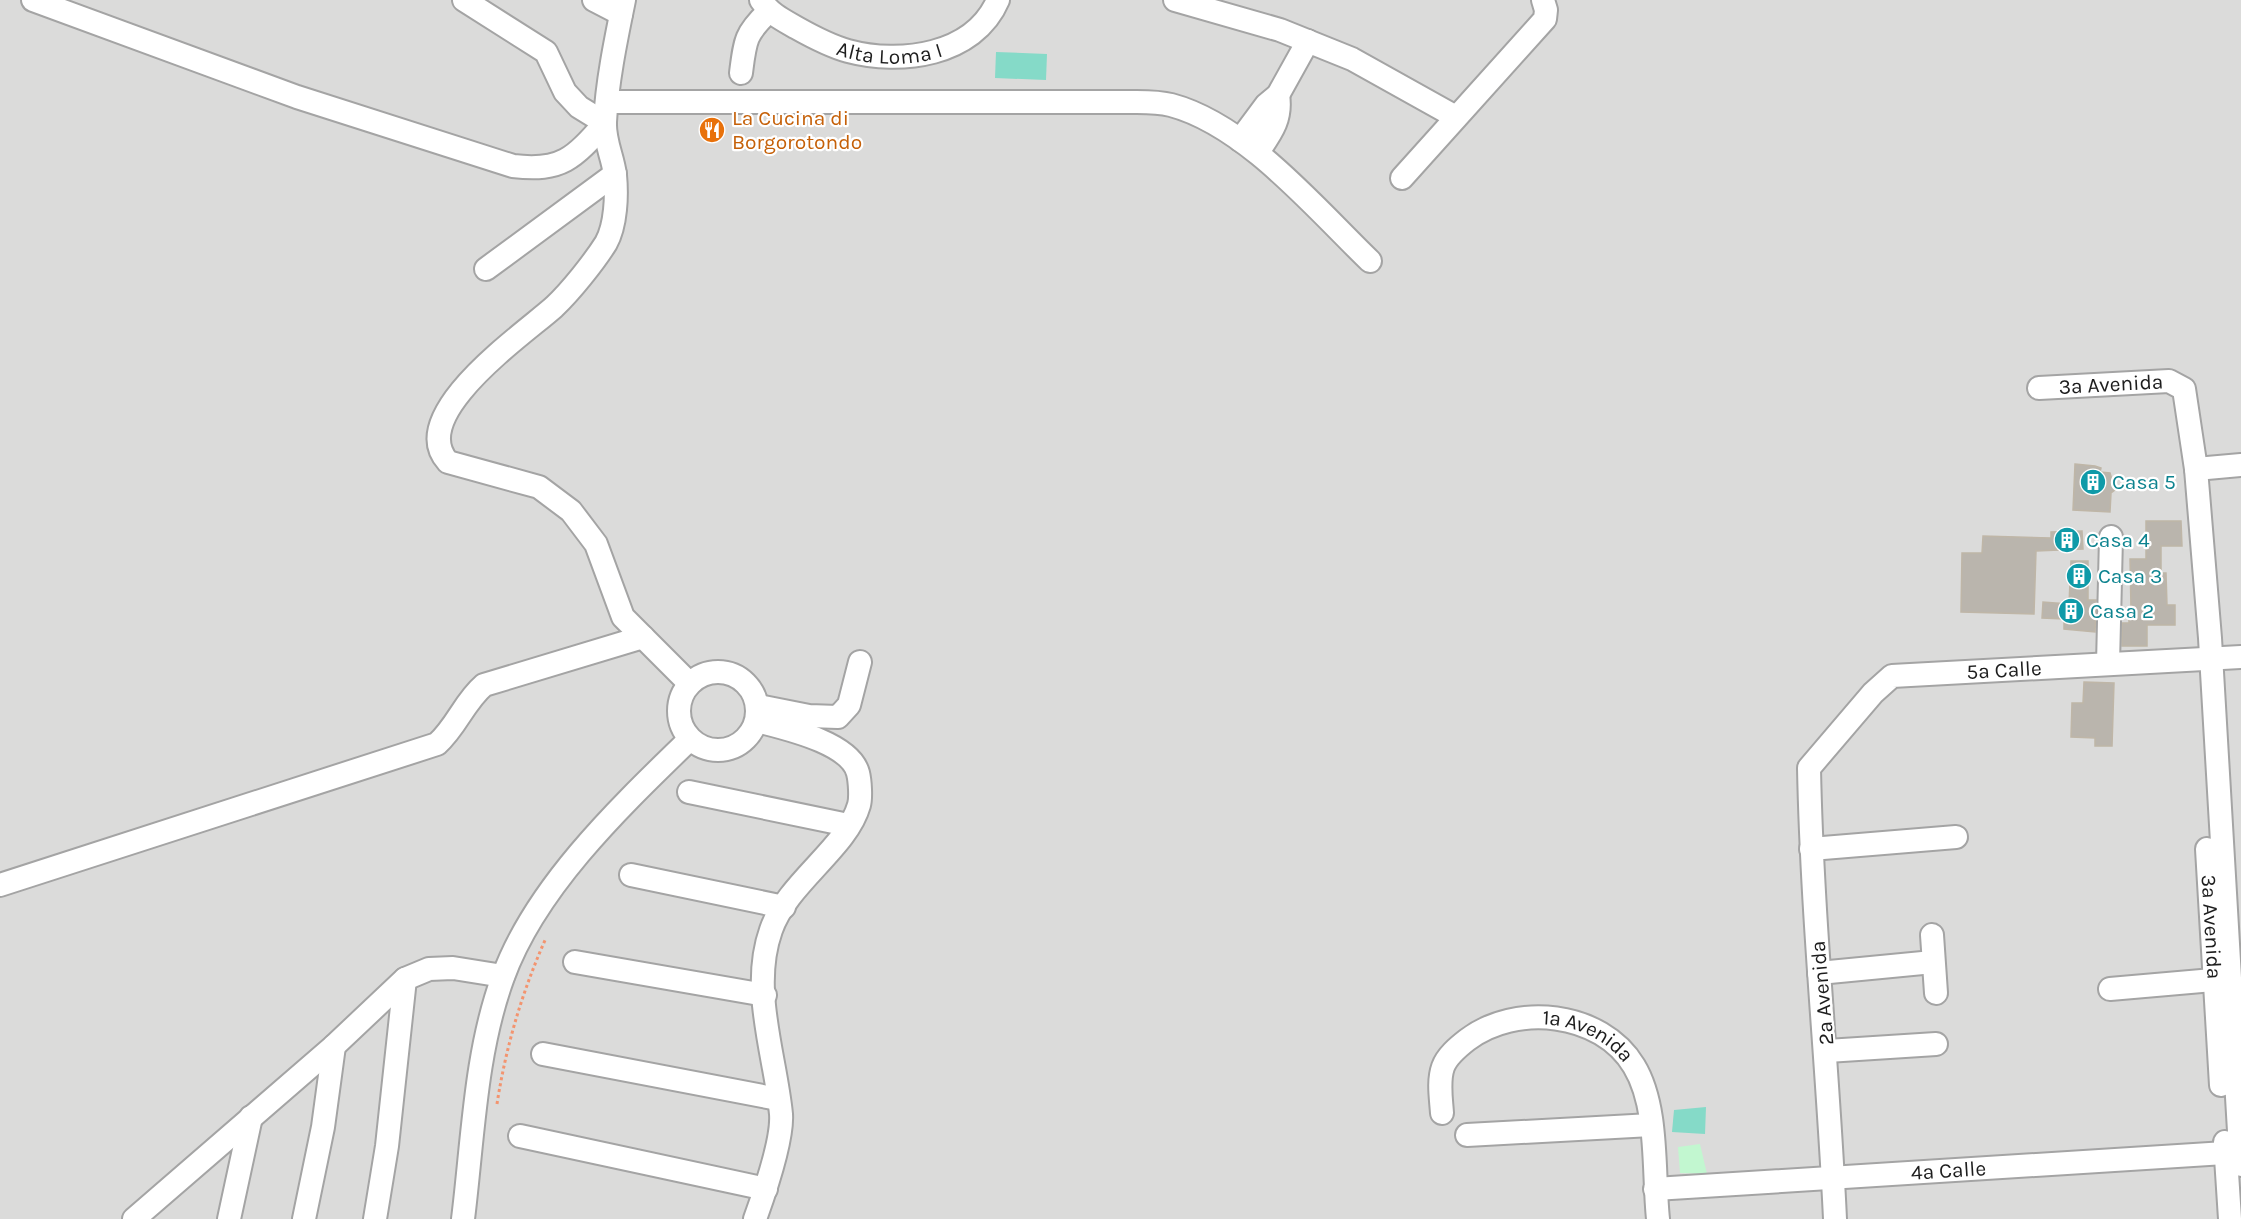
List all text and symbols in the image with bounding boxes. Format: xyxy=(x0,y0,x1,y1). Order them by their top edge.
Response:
street label: Alta Loma I xyxy=(834,36,945,69)
place label: La Cucina di Borgorotondo xyxy=(732,106,862,154)
restaurant icon: La Cucina di Borgorotondo xyxy=(697,115,727,145)
street label: 3a Avenida xyxy=(2058,369,2164,399)
building icon: Casa 5 xyxy=(2078,467,2108,497)
place label: Casa 5 xyxy=(2112,470,2176,494)
building icon: Casa 4 xyxy=(2052,525,2082,555)
place label: Casa 4 xyxy=(2086,528,2150,552)
building icon: Casa 3 xyxy=(2064,561,2094,591)
place label: Casa 3 xyxy=(2098,564,2162,588)
building icon: Casa 2 xyxy=(2056,596,2086,626)
place label: Casa 2 xyxy=(2090,599,2154,623)
street label: 5a Calle xyxy=(1966,656,2042,684)
street label: 3a Avenida xyxy=(2197,874,2227,980)
street label: 2a Avenida xyxy=(1805,940,1839,1046)
street label: 1a Avenida xyxy=(1542,1005,1639,1067)
street label: 4a Calle xyxy=(1910,1156,1987,1185)

